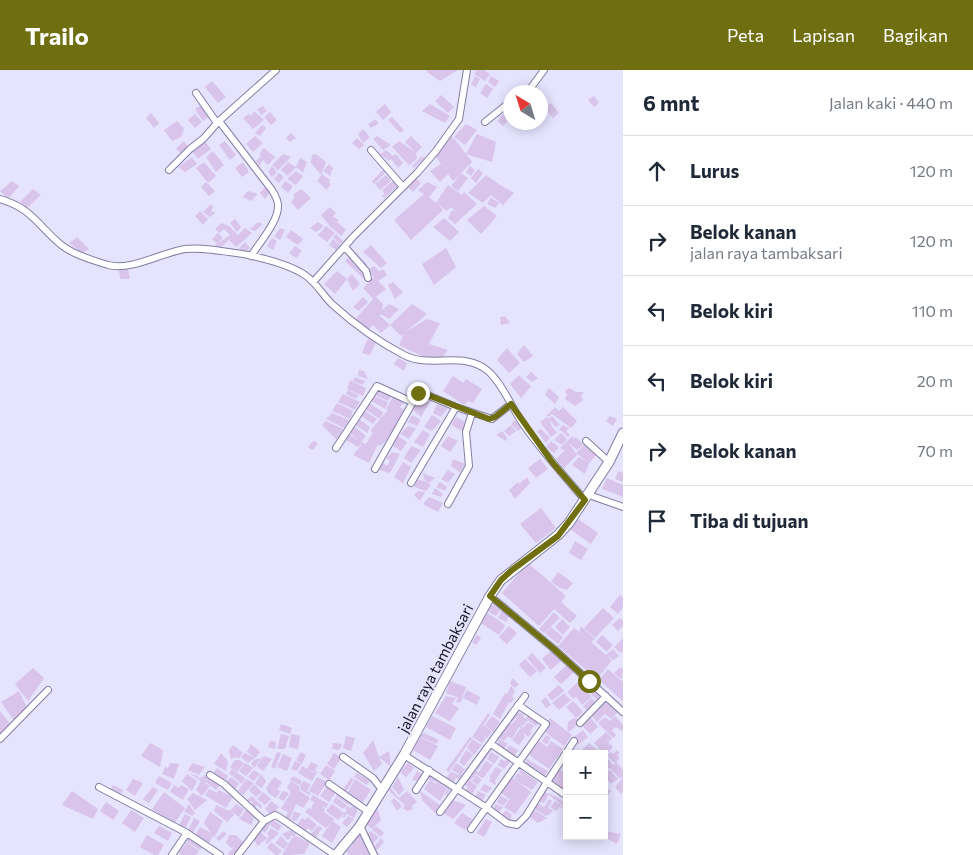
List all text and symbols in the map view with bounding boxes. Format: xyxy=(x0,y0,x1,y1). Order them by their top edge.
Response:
text: Trailo xyxy=(25,21,89,50)
text: Peta xyxy=(727,24,764,46)
text: Lapisan xyxy=(792,24,855,46)
text: Bagikan xyxy=(883,24,948,46)
north arrow xyxy=(503,85,548,130)
text: 6 mnt xyxy=(643,90,699,115)
text: Jalan kaki · 440 m xyxy=(829,93,953,112)
icon: ahead xyxy=(643,157,671,185)
text: Lurus xyxy=(690,159,739,182)
text: 120 m xyxy=(910,161,953,180)
text: Belok kanan xyxy=(690,220,797,243)
icon: right xyxy=(643,227,671,255)
text: 120 m xyxy=(910,231,953,250)
text: jalan raya tambaksari xyxy=(690,243,843,262)
icon: left xyxy=(643,297,671,325)
text: Belok kiri xyxy=(690,299,773,322)
text: 110 m xyxy=(912,301,953,320)
icon: left xyxy=(643,367,671,395)
text: Belok kiri xyxy=(690,369,773,392)
text: 20 m xyxy=(917,371,953,390)
route end xyxy=(407,382,430,405)
icon: right xyxy=(643,437,671,465)
text: Belok kanan xyxy=(690,439,797,462)
text: 70 m xyxy=(917,441,953,460)
icon: arrive xyxy=(643,507,671,535)
text: Tiba di tujuan xyxy=(690,509,808,532)
street label: jalan raya tambaksari xyxy=(393,601,477,735)
route start xyxy=(578,670,601,693)
map controls xyxy=(563,750,608,840)
button: + xyxy=(563,750,608,795)
button: − xyxy=(563,795,608,840)

